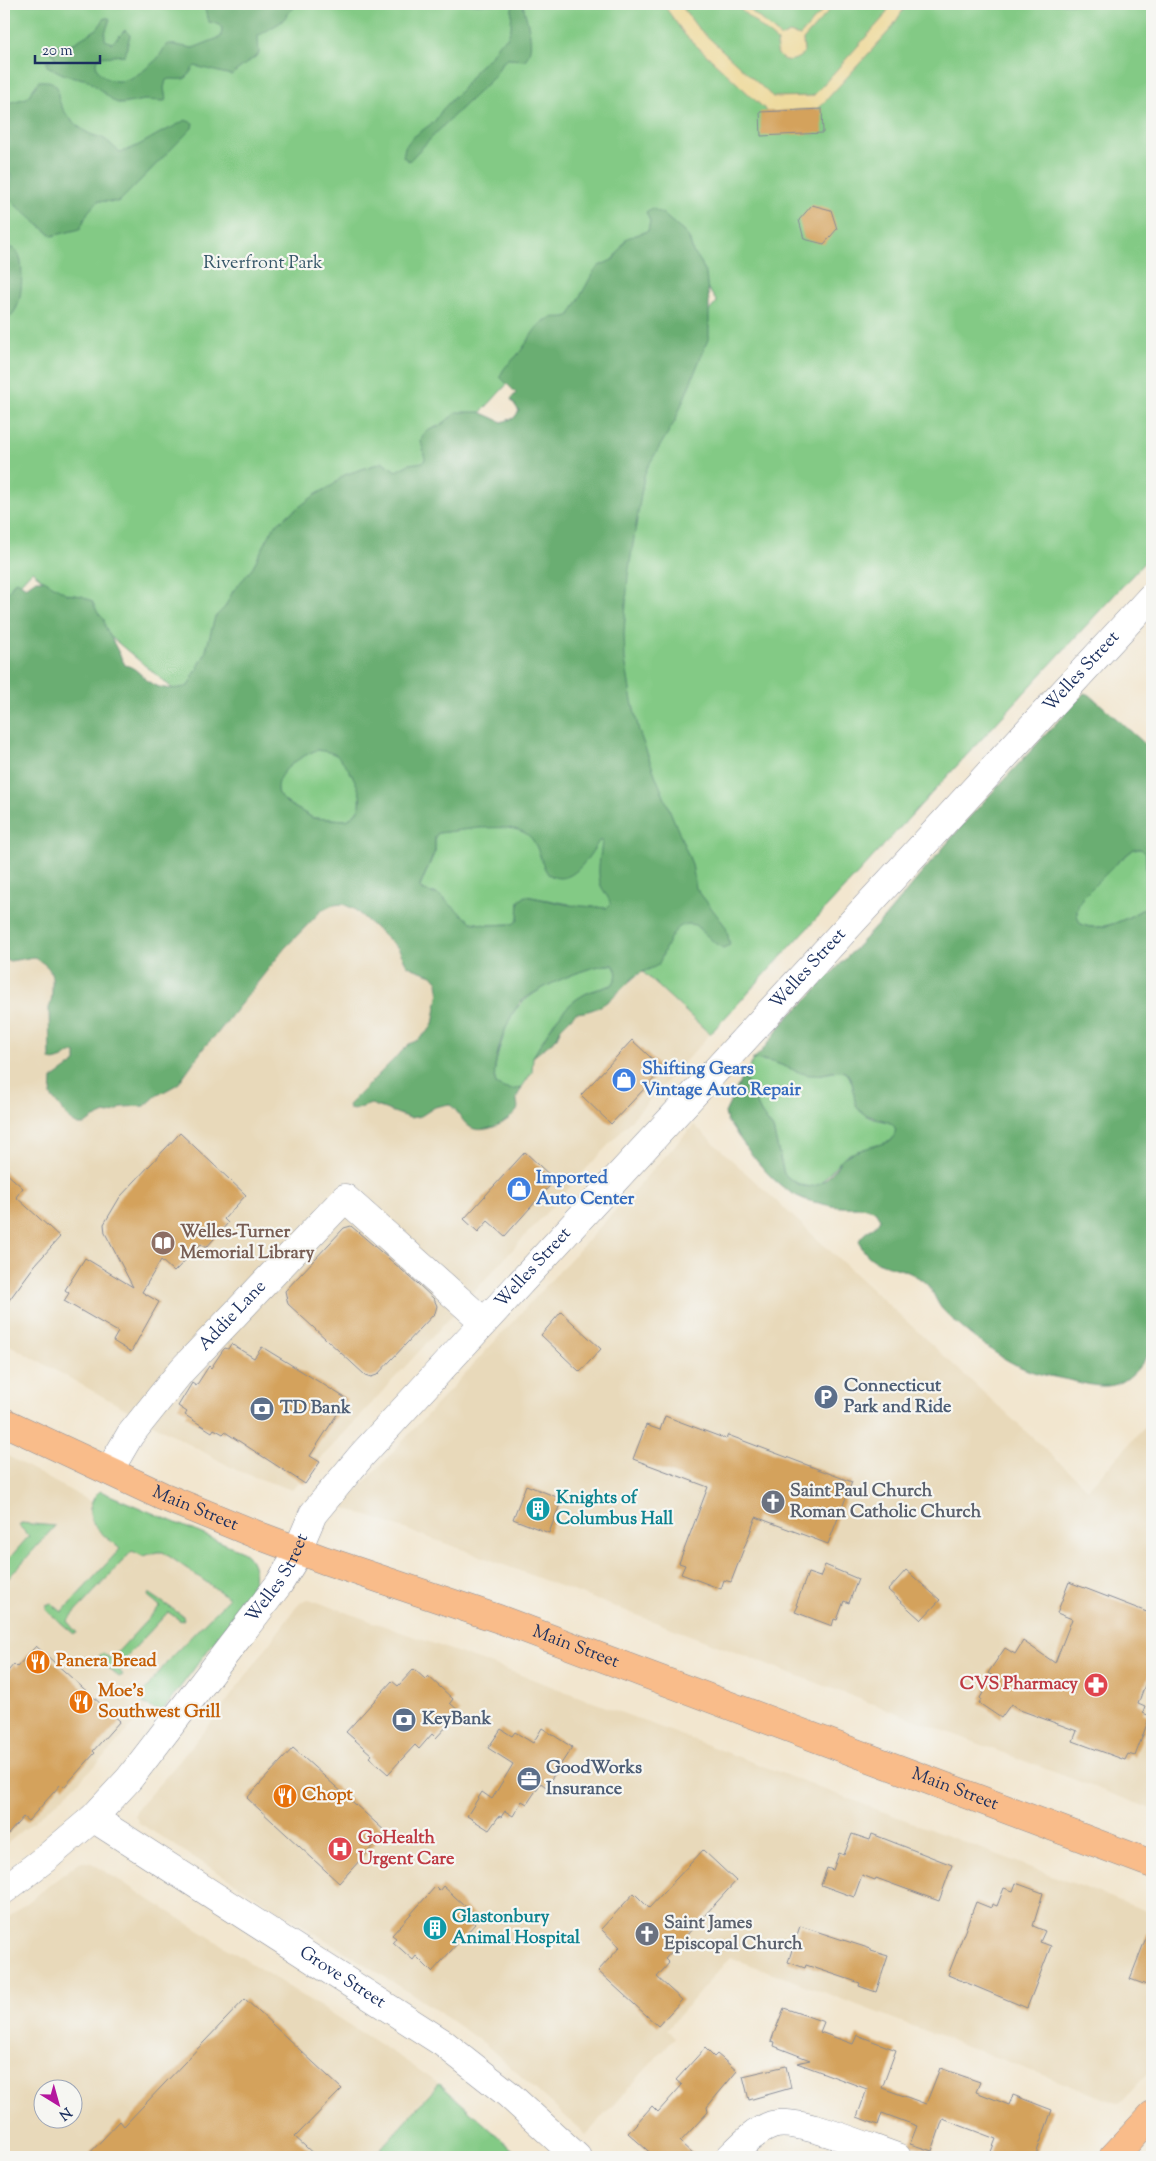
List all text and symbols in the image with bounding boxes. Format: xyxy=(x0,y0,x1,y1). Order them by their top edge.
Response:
scale bar xyxy=(35,32,100,64)
text: 20 m xyxy=(42,41,73,62)
park label: Riverfront Park xyxy=(203,251,323,277)
street label: Welles Street xyxy=(1038,626,1126,718)
street label: Welles Street xyxy=(764,923,853,1016)
place label: Shifting Gears Vintage Auto Repair xyxy=(642,1057,801,1104)
shop icon: Shifting Gears Vintage Auto Repair xyxy=(611,1067,637,1093)
place label: Imported Auto Center xyxy=(536,1166,635,1213)
shop icon: Imported Auto Center xyxy=(506,1176,532,1202)
place label: Welles-Turner Memorial Library xyxy=(180,1220,314,1267)
street label: Welles Street xyxy=(490,1222,578,1315)
library icon: Welles-Turner Memorial Library xyxy=(150,1230,176,1256)
street label: Addie Lane xyxy=(193,1275,273,1358)
place label: Connecticut Park and Ride xyxy=(844,1374,952,1421)
parking icon: Connecticut Park and Ride xyxy=(813,1384,839,1410)
bank icon: TD Bank xyxy=(249,1396,275,1422)
place label: TD Bank xyxy=(280,1396,351,1422)
place label: Saint Paul Church Roman Catholic Church xyxy=(790,1479,982,1526)
street label: Main Street xyxy=(147,1480,242,1539)
place label: Knights of Columbus Hall xyxy=(556,1486,674,1533)
church icon: Saint Paul Church Roman Catholic Church xyxy=(760,1489,786,1515)
building icon: Knights of Columbus Hall xyxy=(525,1496,551,1522)
street label: Welles Street xyxy=(240,1530,316,1629)
street label: Main Street xyxy=(528,1620,623,1676)
restaurant icon: Panera Bread xyxy=(25,1649,51,1675)
place label: Panera Bread xyxy=(56,1649,157,1675)
place label: CVS Pharmacy xyxy=(960,1672,1078,1698)
pharmacy icon: CVS Pharmacy xyxy=(1083,1672,1109,1698)
place label: Moe's Southwest Grill xyxy=(98,1679,221,1726)
restaurant icon: Moe's Southwest Grill xyxy=(68,1689,94,1715)
bank icon: KeyBank xyxy=(391,1707,417,1733)
place label: KeyBank xyxy=(422,1707,492,1733)
place label: GoodWorks Insurance xyxy=(546,1756,642,1803)
street label: Main Street xyxy=(907,1762,1002,1818)
office icon: GoodWorks Insurance xyxy=(516,1766,542,1792)
restaurant icon: Chopt xyxy=(272,1783,298,1809)
place label: Chopt xyxy=(302,1783,353,1809)
place label: GoHealth Urgent Care xyxy=(358,1826,455,1873)
hospital icon: GoHealth Urgent Care xyxy=(327,1836,353,1862)
place label: Glastonbury Animal Hospital xyxy=(452,1905,581,1952)
place label: Saint James Episcopal Church xyxy=(664,1911,803,1958)
building icon: Glastonbury Animal Hospital xyxy=(422,1915,448,1941)
church icon: Saint James Episcopal Church xyxy=(634,1921,660,1947)
street label: Grove Street xyxy=(294,1941,390,2016)
north arrow xyxy=(32,2078,82,2128)
text: N xyxy=(54,2101,75,2124)

